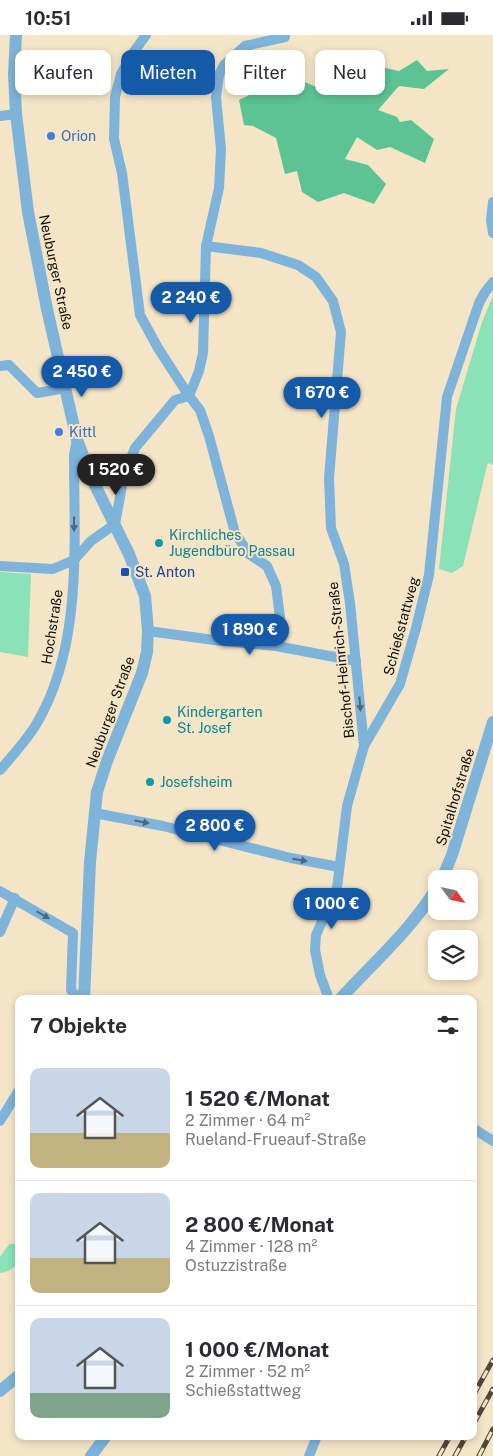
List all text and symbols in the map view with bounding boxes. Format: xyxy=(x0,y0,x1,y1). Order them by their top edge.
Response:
text: 10:51 xyxy=(25,7,71,29)
chip: Kaufen xyxy=(15,50,111,95)
chip: Mieten xyxy=(121,50,215,95)
chip: Filter xyxy=(225,50,305,95)
chip: Neu xyxy=(315,50,385,95)
place label: Orion xyxy=(61,128,96,144)
marker: Orion xyxy=(45,130,57,142)
street label: Neuburger Straße xyxy=(36,213,76,331)
pin: 2 240 € xyxy=(145,281,237,324)
text: 2 240 € xyxy=(162,288,220,307)
pin: 2 450 € xyxy=(36,355,128,398)
text: 2 450 € xyxy=(52,362,112,381)
pin: 1 670 € xyxy=(276,377,368,419)
text: 1 670 € xyxy=(295,383,349,402)
place label: Kittl xyxy=(69,424,96,440)
marker: Kittl xyxy=(53,426,65,438)
pin: 1 520 € xyxy=(70,453,162,496)
text: 1 520 € xyxy=(88,460,144,479)
one-way arrow xyxy=(70,516,78,532)
place label: Kirchliches Jugendbüro Passau xyxy=(169,527,295,559)
marker: Kirchliches Jugendbüro Passau xyxy=(153,537,165,549)
place label: St. Anton xyxy=(135,564,195,580)
marker: St. Anton xyxy=(119,566,131,578)
street label: Schießstattweg xyxy=(380,574,422,677)
street label: Bischof-Heinrich-Straße xyxy=(325,581,357,739)
street label: Hochstraße xyxy=(38,588,66,666)
pin: 1 890 € xyxy=(204,613,296,656)
text: 1 890 € xyxy=(222,620,278,639)
street label: Neuburger Straße xyxy=(82,654,138,770)
one-way arrow xyxy=(356,696,364,712)
place label: Kindergarten St. Josef xyxy=(177,704,263,736)
marker: Kindergarten St. Josef xyxy=(161,714,173,726)
street label: Spitalhofstraße xyxy=(433,746,477,848)
place label: Josefsheim xyxy=(160,774,232,790)
marker: Josefsheim xyxy=(144,776,156,788)
pin: 2 800 € xyxy=(169,809,261,852)
text: 2 800 € xyxy=(185,816,245,835)
one-way arrow xyxy=(134,819,150,827)
one-way arrow xyxy=(292,857,308,865)
north arrow xyxy=(428,870,478,920)
map controls xyxy=(428,870,478,980)
pin: 1 000 € xyxy=(286,887,378,930)
text: 1 000 € xyxy=(304,894,360,913)
one-way arrow xyxy=(36,910,49,919)
button: layers xyxy=(428,930,478,980)
icon: filters xyxy=(434,1011,462,1039)
text: 7 Objekte xyxy=(30,1013,127,1038)
text: 1 520 €/Monat xyxy=(185,1086,330,1111)
icon: home xyxy=(70,1088,130,1148)
text: 2 Zimmer · 64 m² xyxy=(185,1111,310,1130)
text: Rueland-Frueauf-Straße xyxy=(185,1130,366,1149)
text: 2 800 €/Monat xyxy=(185,1212,334,1237)
icon: home xyxy=(70,1213,130,1273)
text: 4 Zimmer · 128 m² xyxy=(185,1237,317,1256)
text: Ostuzzistraße xyxy=(185,1256,287,1275)
text: 1 000 €/Monat xyxy=(185,1337,329,1362)
icon: home xyxy=(70,1338,130,1398)
text: 2 Zimmer · 52 m² xyxy=(185,1362,310,1381)
text: Schießstattweg xyxy=(185,1381,302,1400)

